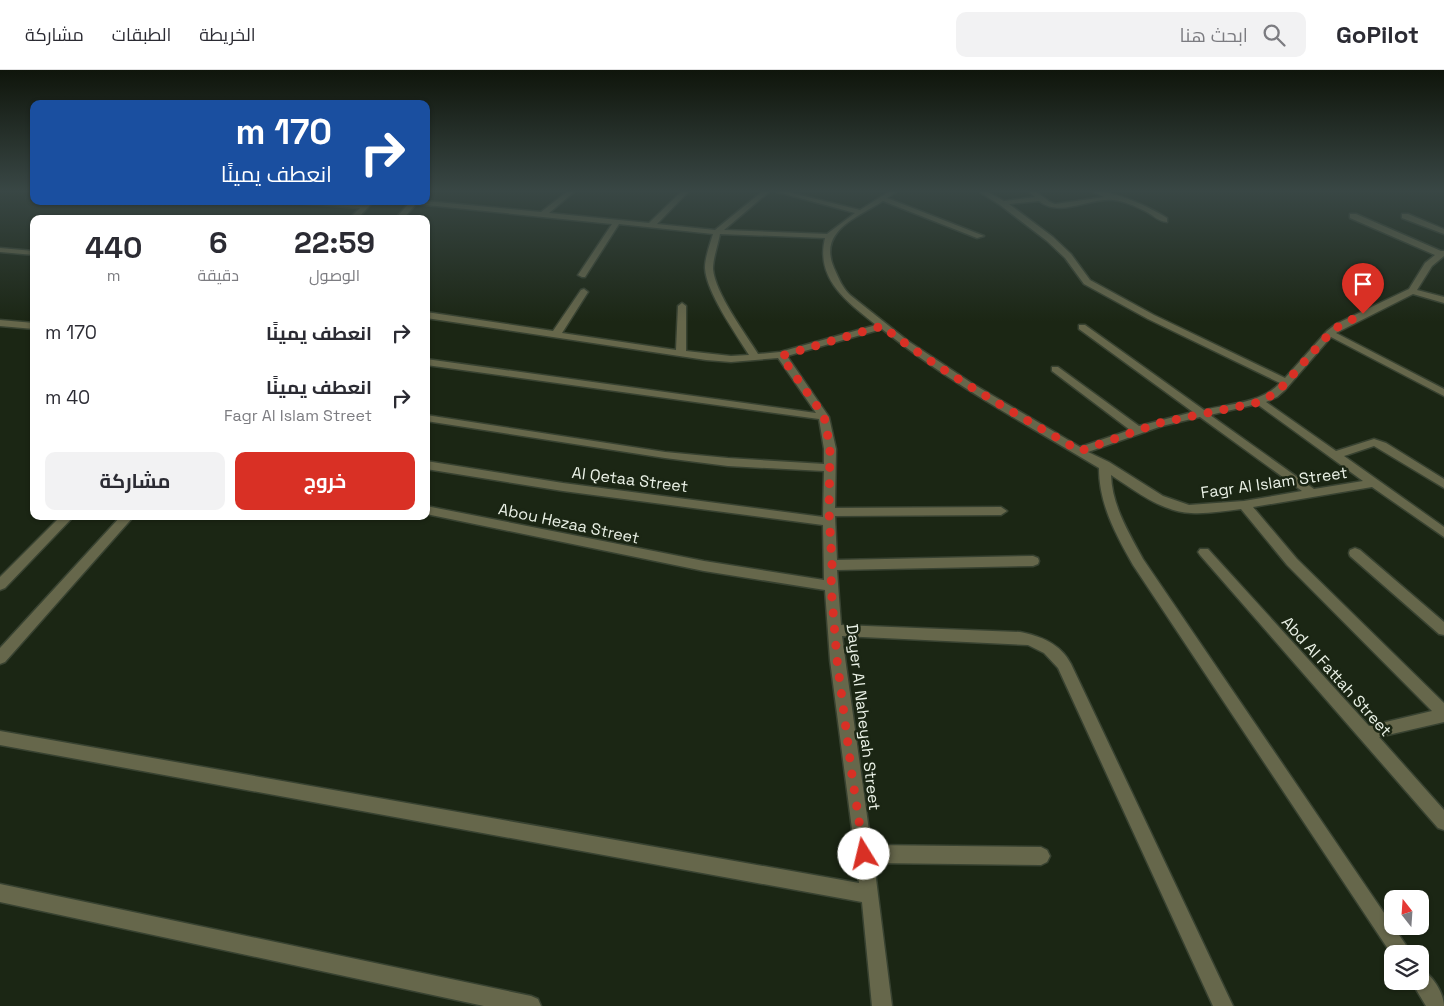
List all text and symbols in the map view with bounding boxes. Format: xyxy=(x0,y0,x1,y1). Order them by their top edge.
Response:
search box xyxy=(956,12,1306,57)
text: GoPilot xyxy=(1336,19,1419,50)
icon: search xyxy=(1260,21,1288,49)
text: مشاركة xyxy=(25,23,84,46)
text: الطبقات xyxy=(112,23,171,46)
text: الخريطة xyxy=(199,23,256,46)
text: ابحث هنا xyxy=(1180,23,1248,48)
text: 170 m xyxy=(235,110,332,154)
icon: right xyxy=(350,120,415,185)
text: انعطف يمينًا xyxy=(221,160,332,188)
text: 6 xyxy=(209,223,228,262)
text: 22:59 xyxy=(294,223,375,262)
text: 440 xyxy=(85,228,143,267)
pin xyxy=(1342,263,1384,314)
text: m xyxy=(107,265,121,286)
text: دقيقة xyxy=(197,265,239,286)
text: الوصول xyxy=(309,265,360,286)
icon: arrive xyxy=(1349,270,1377,298)
icon: right xyxy=(387,319,415,347)
text: 170 m xyxy=(45,320,97,345)
text: انعطف يمينًا xyxy=(266,321,372,346)
text: انعطف يمينًا xyxy=(266,375,372,400)
icon: right xyxy=(387,384,415,412)
text: 40 m xyxy=(45,385,90,410)
text: Fagr Al Islam Street xyxy=(224,405,372,426)
button: مشاركة xyxy=(45,452,225,510)
button: خروج xyxy=(235,452,415,510)
street label: Al Qetaa Street xyxy=(571,462,689,497)
street label: Fagr Al Islam Street xyxy=(1199,462,1349,503)
street label: Abou Hezaa Street xyxy=(497,498,641,549)
street label: Abd Al Fattah Street xyxy=(1277,612,1396,741)
street label: Dayer Al Naheyah Street xyxy=(842,623,885,812)
position arrow xyxy=(837,827,889,879)
north arrow xyxy=(1384,890,1429,935)
map controls xyxy=(1384,890,1429,990)
button: layers xyxy=(1384,945,1429,990)

